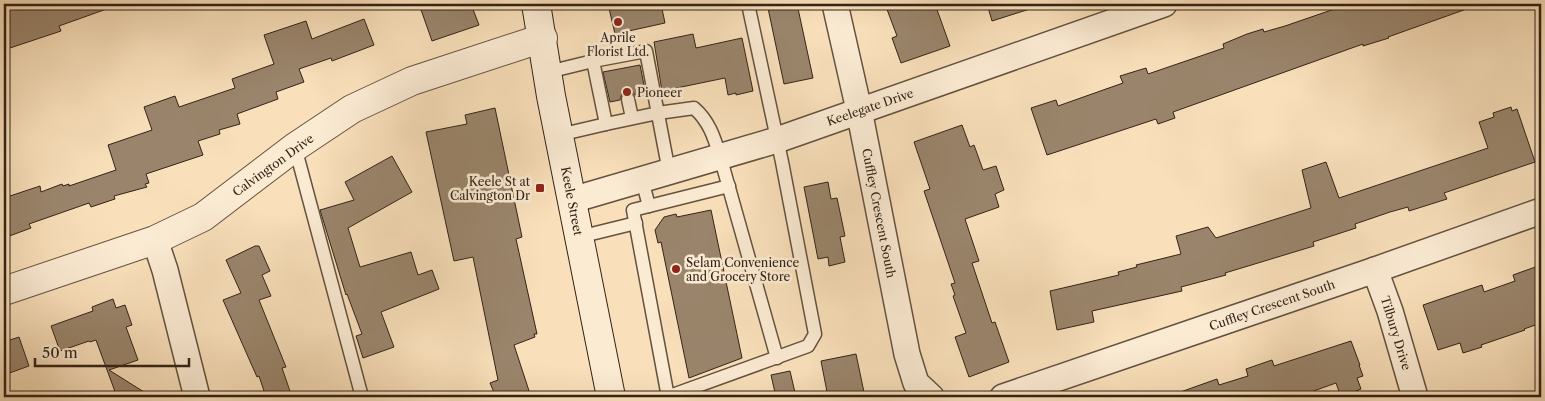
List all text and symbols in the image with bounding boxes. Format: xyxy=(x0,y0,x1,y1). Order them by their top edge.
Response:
marker: Aprile Florist Ltd. xyxy=(612,16,624,28)
place label: Aprile Florist Ltd. xyxy=(587,30,649,59)
place label: Pioneer xyxy=(637,85,682,100)
street label: Keelegate Drive xyxy=(825,85,916,129)
marker: Pioneer xyxy=(621,86,633,98)
street label: Calvington Drive xyxy=(230,130,317,199)
street label: Cuffley Crescent South xyxy=(859,147,899,280)
street label: Keele Street xyxy=(558,165,586,238)
place label: Keele St at Calvington Dr xyxy=(450,174,531,203)
marker: Keele St at Calvington Dr xyxy=(534,182,546,194)
place label: Selam Convenience and Grocery Store xyxy=(686,255,800,284)
marker: Selam Convenience and Grocery Store xyxy=(670,263,682,275)
street label: Cuffley Crescent South xyxy=(1207,276,1337,334)
street label: Tilbury Drive xyxy=(1378,294,1414,372)
scale bar xyxy=(35,336,189,368)
text: 50 m xyxy=(42,343,78,362)

